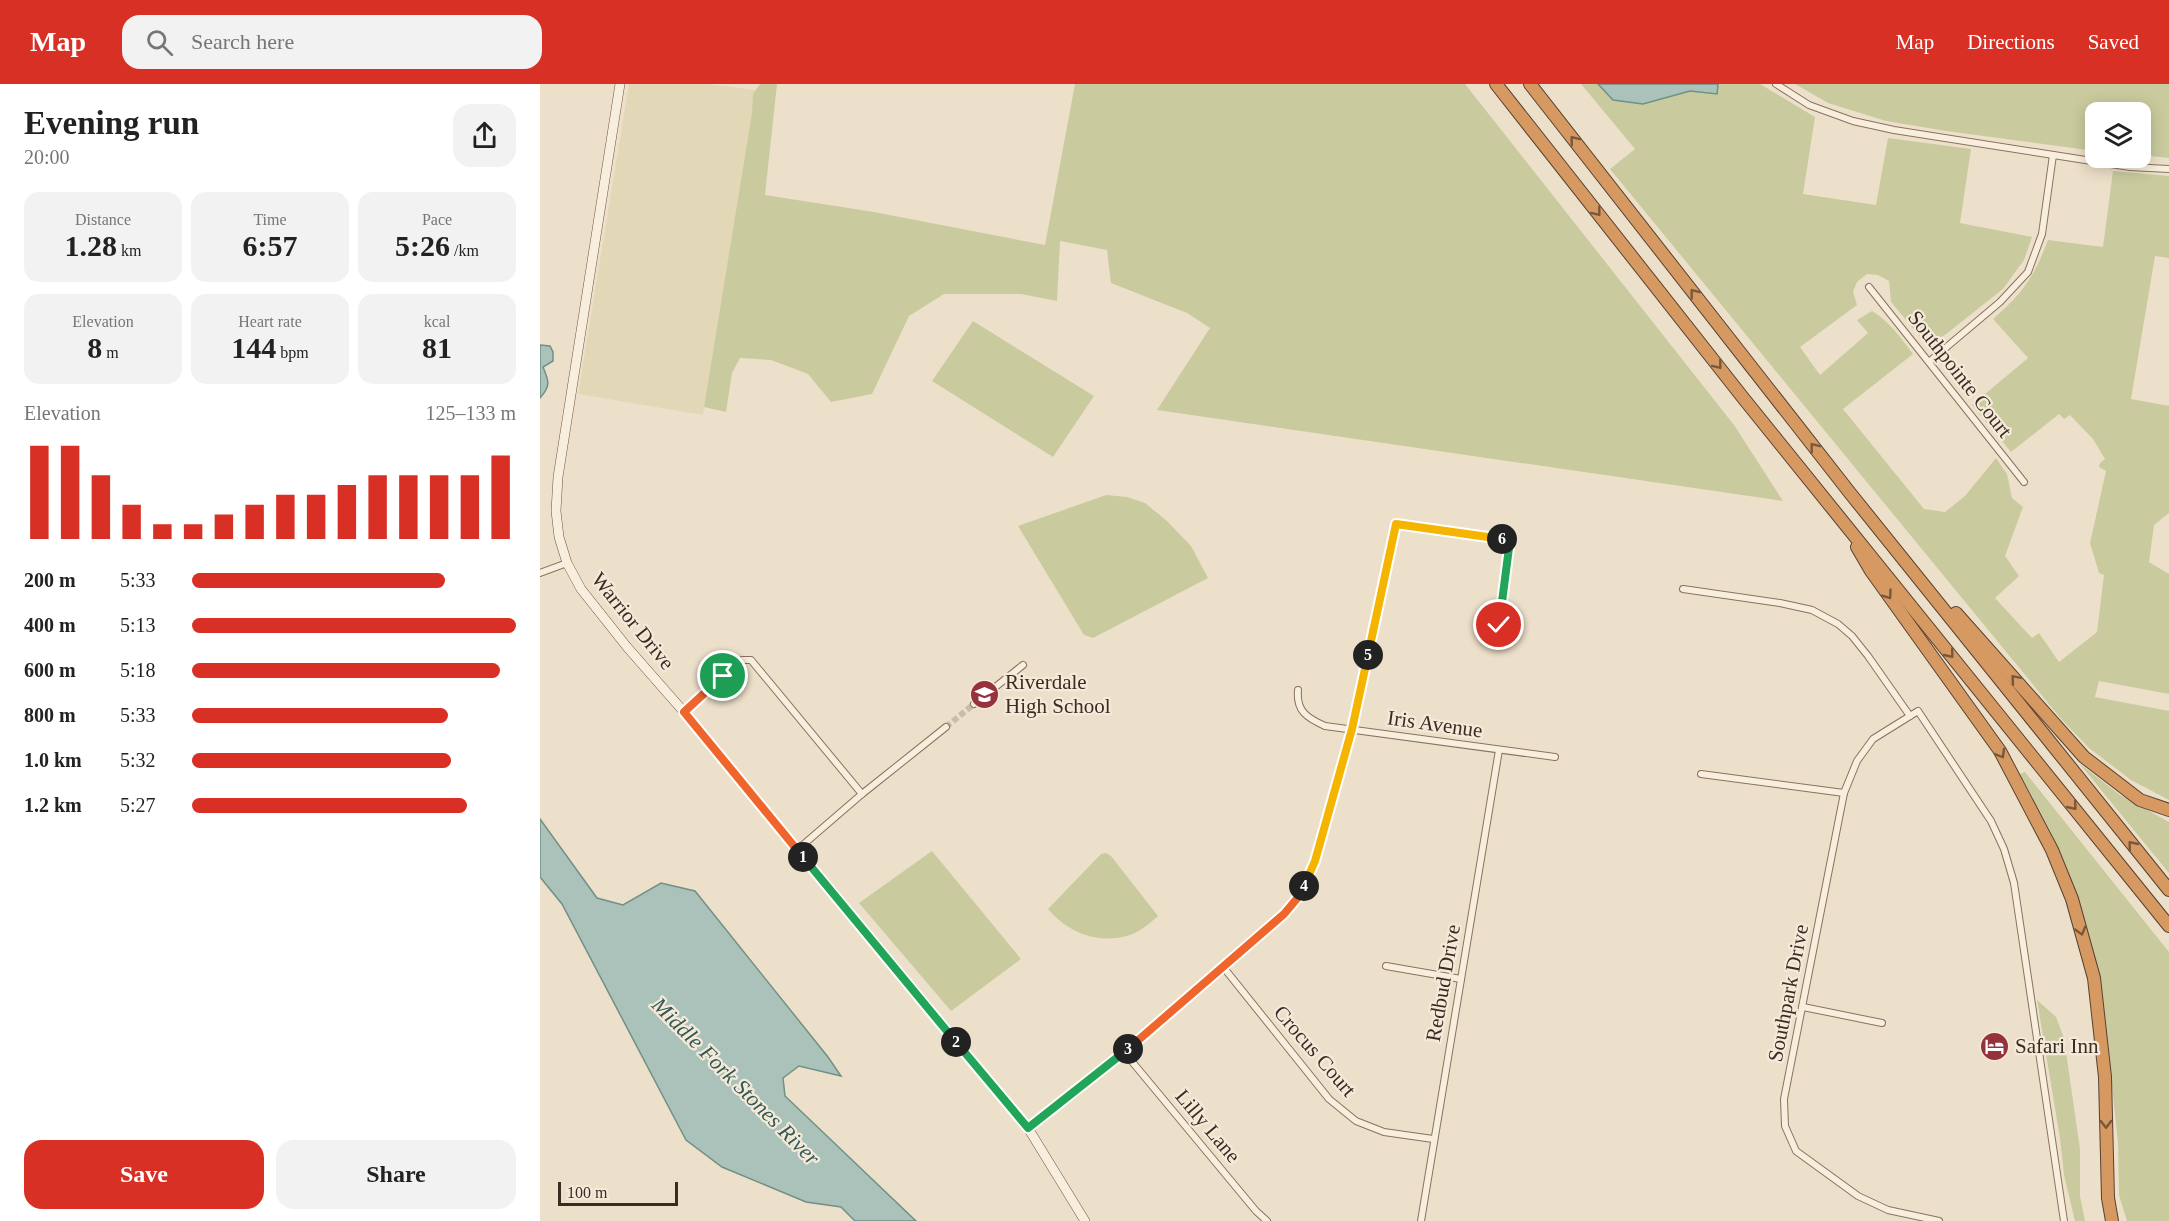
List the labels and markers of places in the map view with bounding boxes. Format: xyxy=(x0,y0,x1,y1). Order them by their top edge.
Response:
pin: 6 xyxy=(1487,524,1517,554)
pin xyxy=(1473,599,1524,650)
pin: 5 xyxy=(1353,640,1383,670)
pin xyxy=(697,650,748,701)
place label: Riverdale High School xyxy=(1005,670,1111,718)
school or university icon: Riverdale High School xyxy=(968,678,1000,710)
pin: 1 xyxy=(788,842,818,872)
pin: 4 xyxy=(1289,871,1319,901)
pin: 2 xyxy=(941,1027,971,1057)
hotel icon: Safari Inn xyxy=(1978,1030,2010,1062)
pin: 3 xyxy=(1113,1034,1143,1064)
place label: Safari Inn xyxy=(2015,1034,2099,1058)

